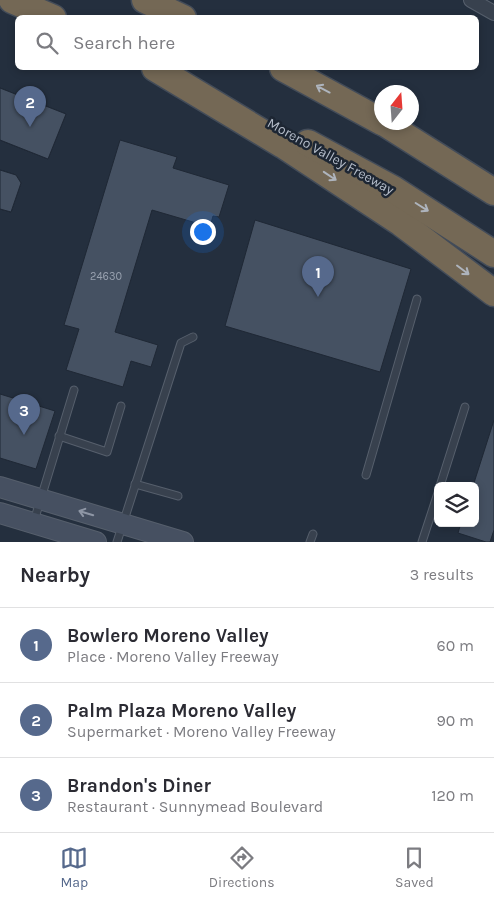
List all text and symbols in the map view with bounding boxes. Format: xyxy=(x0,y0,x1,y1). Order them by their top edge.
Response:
search box xyxy=(15,15,479,70)
icon: search xyxy=(33,29,61,57)
text: Search here xyxy=(73,32,175,54)
one-way arrow xyxy=(316,84,331,93)
north arrow xyxy=(374,85,419,130)
pin: 2 xyxy=(14,86,46,127)
street label: Moreno Valley Freeway xyxy=(264,114,398,199)
one-way arrow xyxy=(323,171,337,181)
one-way arrow xyxy=(414,203,428,213)
your location xyxy=(190,219,216,245)
pin: 1 xyxy=(302,256,334,297)
one-way arrow xyxy=(456,264,469,275)
house number: 24630 xyxy=(90,270,122,283)
pin: 3 xyxy=(8,394,40,435)
map controls xyxy=(434,482,479,527)
button: layers xyxy=(434,482,479,527)
one-way arrow xyxy=(78,507,94,517)
text: Nearby xyxy=(20,563,90,587)
text: 3 results xyxy=(410,565,474,584)
text: Bowlero Moreno Valley xyxy=(67,625,269,647)
text: 1 xyxy=(33,636,39,655)
text: 60 m xyxy=(437,636,474,655)
text: Place · Moreno Valley Freeway xyxy=(67,647,279,666)
text: Palm Plaza Moreno Valley xyxy=(67,700,296,722)
text: 2 xyxy=(31,711,41,730)
text: 90 m xyxy=(436,711,474,730)
text: Supermarket · Moreno Valley Freeway xyxy=(67,722,336,741)
text: Brandon's Diner xyxy=(67,775,211,797)
text: 3 xyxy=(31,786,41,805)
text: 120 m xyxy=(431,786,474,805)
text: Restaurant · Sunnymead Boulevard xyxy=(67,797,323,816)
tab: Map xyxy=(60,844,88,891)
tab: Directions xyxy=(209,844,275,891)
tab: Saved xyxy=(395,844,434,891)

